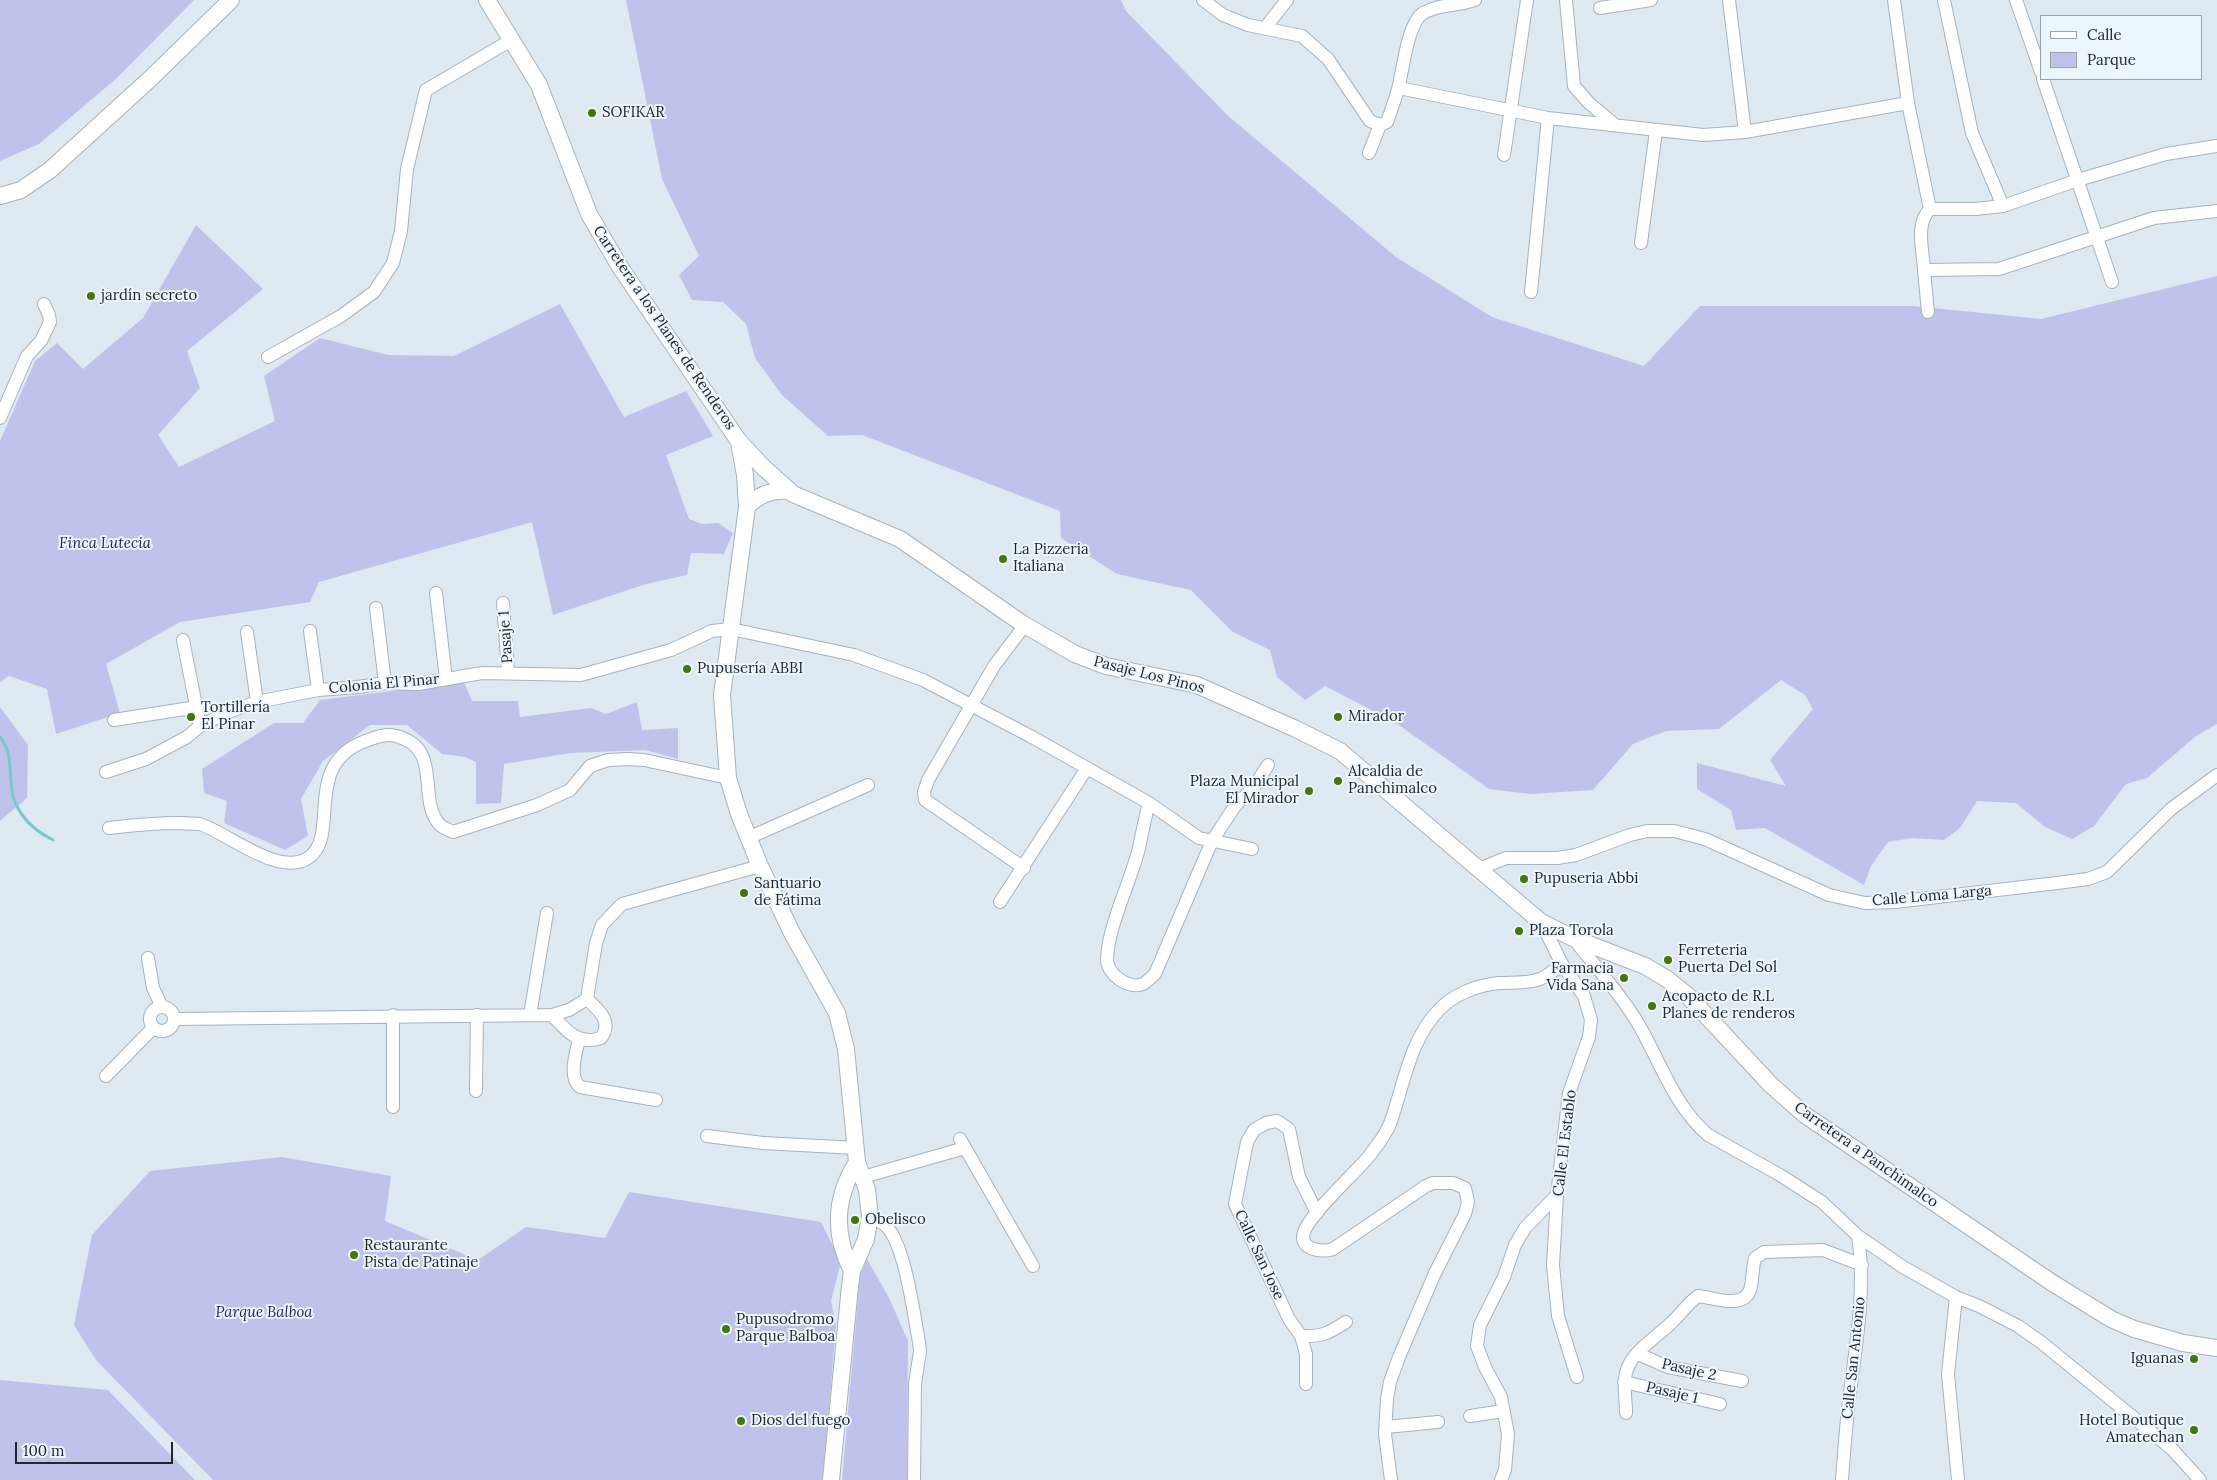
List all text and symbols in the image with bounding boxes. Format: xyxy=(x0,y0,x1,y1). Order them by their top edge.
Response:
legend xyxy=(2040,15,2202,80)
text: Calle xyxy=(2087,25,2122,44)
text: Parque xyxy=(2087,50,2136,69)
place label: SOFIKAR xyxy=(602,104,665,122)
marker: SOFIKAR xyxy=(586,107,598,119)
street label: Carretera a los Planes de Renderos xyxy=(589,223,739,433)
place label: jardín secreto xyxy=(101,287,197,305)
marker: jardín secreto xyxy=(85,290,97,302)
park label: Finca Lutecia xyxy=(59,535,151,553)
place label: La Pizzeria Italiana xyxy=(1013,541,1089,576)
marker: La Pizzeria Italiana xyxy=(997,553,1009,565)
street label: Pasaje 1 xyxy=(495,610,517,664)
street label: Pasaje Los Pinos xyxy=(1092,652,1206,698)
place label: Pupusería ABBI xyxy=(697,660,803,678)
marker: Pupusería ABBI xyxy=(681,663,693,675)
street label: Colonia El Pinar xyxy=(328,670,440,698)
place label: Tortillería El Pinar xyxy=(201,699,270,734)
place label: Mirador xyxy=(1348,708,1404,726)
marker: Tortillería El Pinar xyxy=(185,711,197,723)
marker: Mirador xyxy=(1332,711,1344,723)
place label: Alcaldia de Panchimalco xyxy=(1348,763,1437,798)
place label: Plaza Municipal El Mirador xyxy=(1190,773,1299,808)
marker: Alcaldia de Panchimalco xyxy=(1332,775,1344,787)
marker: Plaza Municipal El Mirador xyxy=(1303,785,1315,797)
place label: Pupuseria Abbi xyxy=(1534,870,1638,888)
marker: Pupuseria Abbi xyxy=(1518,873,1530,885)
place label: Santuario de Fátima xyxy=(754,875,821,910)
street label: Calle Loma Larga xyxy=(1871,882,1993,910)
marker: Santuario de Fátima xyxy=(738,887,750,899)
place label: Plaza Torola xyxy=(1529,922,1614,940)
marker: Plaza Torola xyxy=(1513,925,1525,937)
place label: Ferreteria Puerta Del Sol xyxy=(1678,942,1777,977)
marker: Ferreteria Puerta Del Sol xyxy=(1662,954,1674,966)
place label: Farmacia Vida Sana xyxy=(1546,960,1614,995)
marker: Farmacia Vida Sana xyxy=(1618,972,1630,984)
place label: Acopacto de R.L Planes de renderos xyxy=(1662,988,1795,1023)
marker: Acopacto de R.L Planes de renderos xyxy=(1646,1000,1658,1012)
street label: Calle El Establo xyxy=(1550,1089,1580,1197)
street label: Carretera a Panchimalco xyxy=(1790,1098,1942,1212)
street label: Calle San Jose xyxy=(1230,1207,1288,1303)
place label: Obelisco xyxy=(865,1211,926,1229)
marker: Obelisco xyxy=(849,1214,861,1226)
place label: Restaurante Pista de Patinaje xyxy=(364,1237,478,1272)
marker: Restaurante Pista de Patinaje xyxy=(348,1249,360,1261)
street label: Calle San Antonio xyxy=(1839,1296,1869,1420)
park label: Parque Balboa xyxy=(216,1304,312,1322)
place label: Pupusodromo Parque Balboa xyxy=(736,1311,835,1346)
marker: Pupusodromo Parque Balboa xyxy=(720,1323,732,1335)
place label: Iguanas xyxy=(2130,1350,2184,1368)
marker: Iguanas xyxy=(2188,1353,2200,1365)
street label: Pasaje 2 xyxy=(1660,1355,1718,1385)
street label: Pasaje 1 xyxy=(1644,1378,1700,1408)
place label: Dios del fuego xyxy=(751,1412,850,1430)
place label: Hotel Boutique Amatechan xyxy=(2079,1412,2184,1447)
marker: Dios del fuego xyxy=(735,1415,747,1427)
marker: Hotel Boutique Amatechan xyxy=(2188,1424,2200,1436)
scale bar xyxy=(18,1432,175,1464)
text: 100 m xyxy=(23,1441,64,1460)

